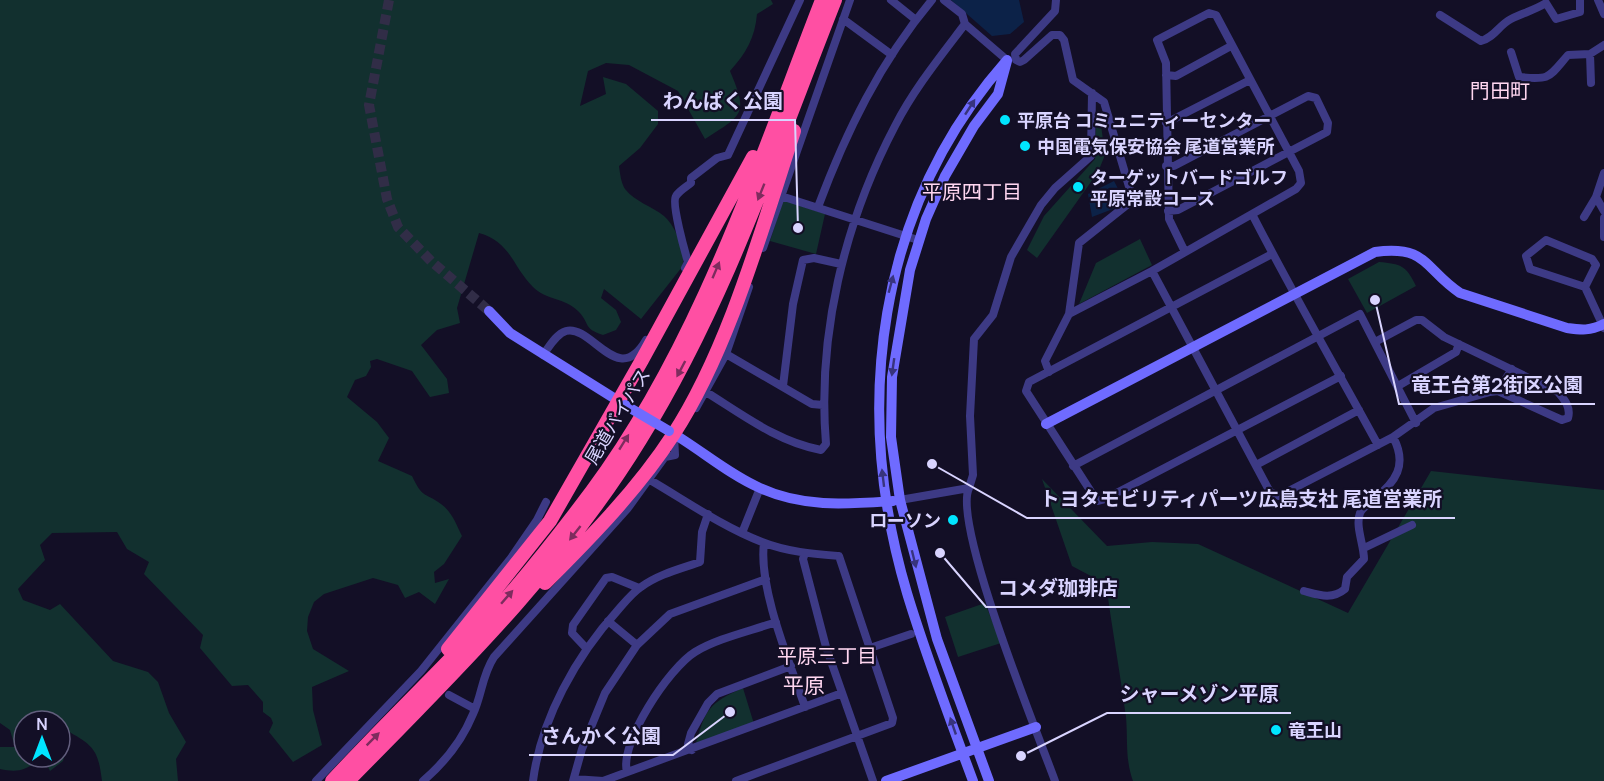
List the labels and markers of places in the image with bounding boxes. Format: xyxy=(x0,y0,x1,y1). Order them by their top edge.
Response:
callout: わんぱく公園 xyxy=(651,82,795,120)
place label: 平原台 コミュニティーセンター xyxy=(1017,108,1272,132)
marker: 平原台 コミュニティーセンター xyxy=(998,113,1012,127)
place label: 中国電気保安協会 尾道営業所 xyxy=(1037,134,1275,158)
marker: 中国電気保安協会 尾道営業所 xyxy=(1018,139,1032,153)
place label: ターゲットバードゴルフ 平原常設コース xyxy=(1090,165,1288,210)
marker: ターゲットバードゴルフ 平原常設コース xyxy=(1071,180,1085,194)
callout: 竜王台第2街区公園 xyxy=(1399,366,1595,404)
callout: トヨタモビリティパーツ広島支社 尾道営業所 xyxy=(1027,480,1455,518)
place label: ローソン xyxy=(869,508,941,532)
marker: ローソン xyxy=(946,513,960,527)
callout: コメダ珈琲店 xyxy=(986,569,1130,607)
callout: シャーメゾン平原 xyxy=(1107,675,1291,713)
callout: さんかく公園 xyxy=(529,717,673,755)
place label: 竜王山 xyxy=(1288,718,1342,742)
marker: 竜王山 xyxy=(1269,723,1283,737)

